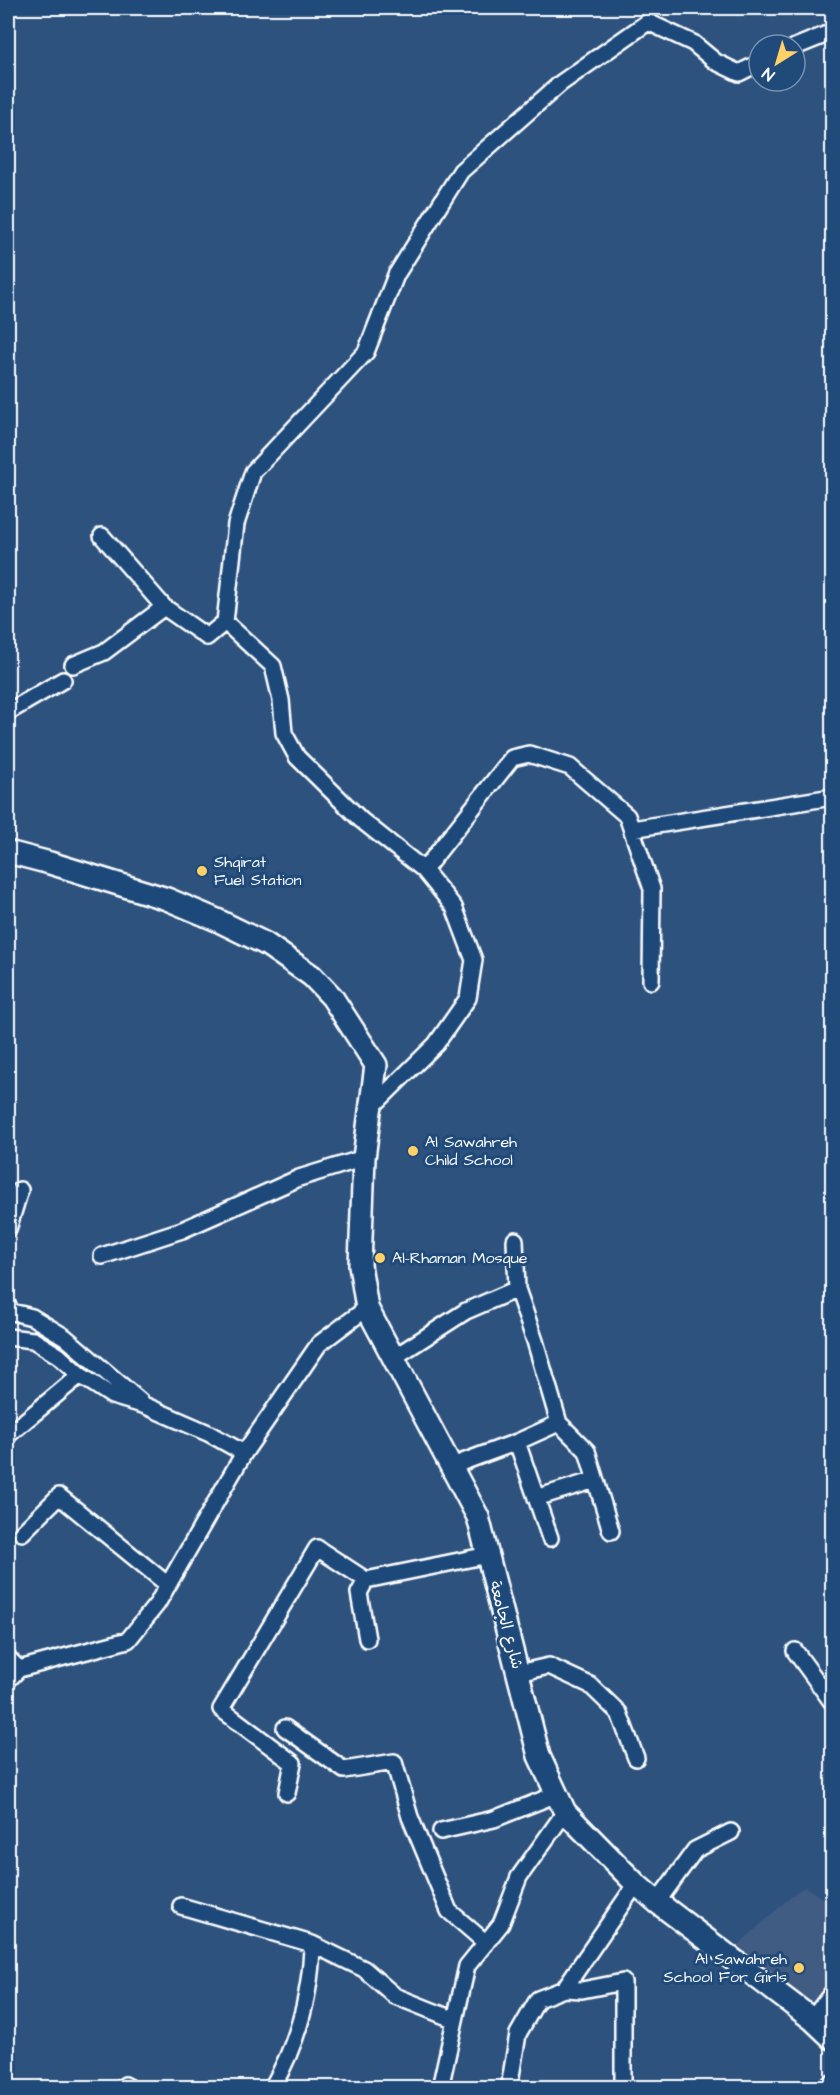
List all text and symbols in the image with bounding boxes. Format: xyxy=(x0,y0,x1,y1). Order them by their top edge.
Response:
north arrow xyxy=(747,33,807,93)
text: N xyxy=(758,62,779,86)
place label: Shqirat Fuel Station xyxy=(214,851,302,891)
marker: Shqirat Fuel Station xyxy=(195,864,209,878)
place label: Al Sawahreh Child School xyxy=(425,1131,517,1171)
marker: Al Sawahreh Child School xyxy=(406,1144,420,1158)
place label: Al-Rhaman Mosque xyxy=(392,1247,528,1269)
marker: Al-Rhaman Mosque xyxy=(373,1251,387,1265)
street label: شارع الجامعة xyxy=(484,1578,528,1672)
place label: Al Sawahreh School For Girls xyxy=(664,1948,787,1988)
marker: Al Sawahreh School For Girls xyxy=(792,1961,806,1975)

